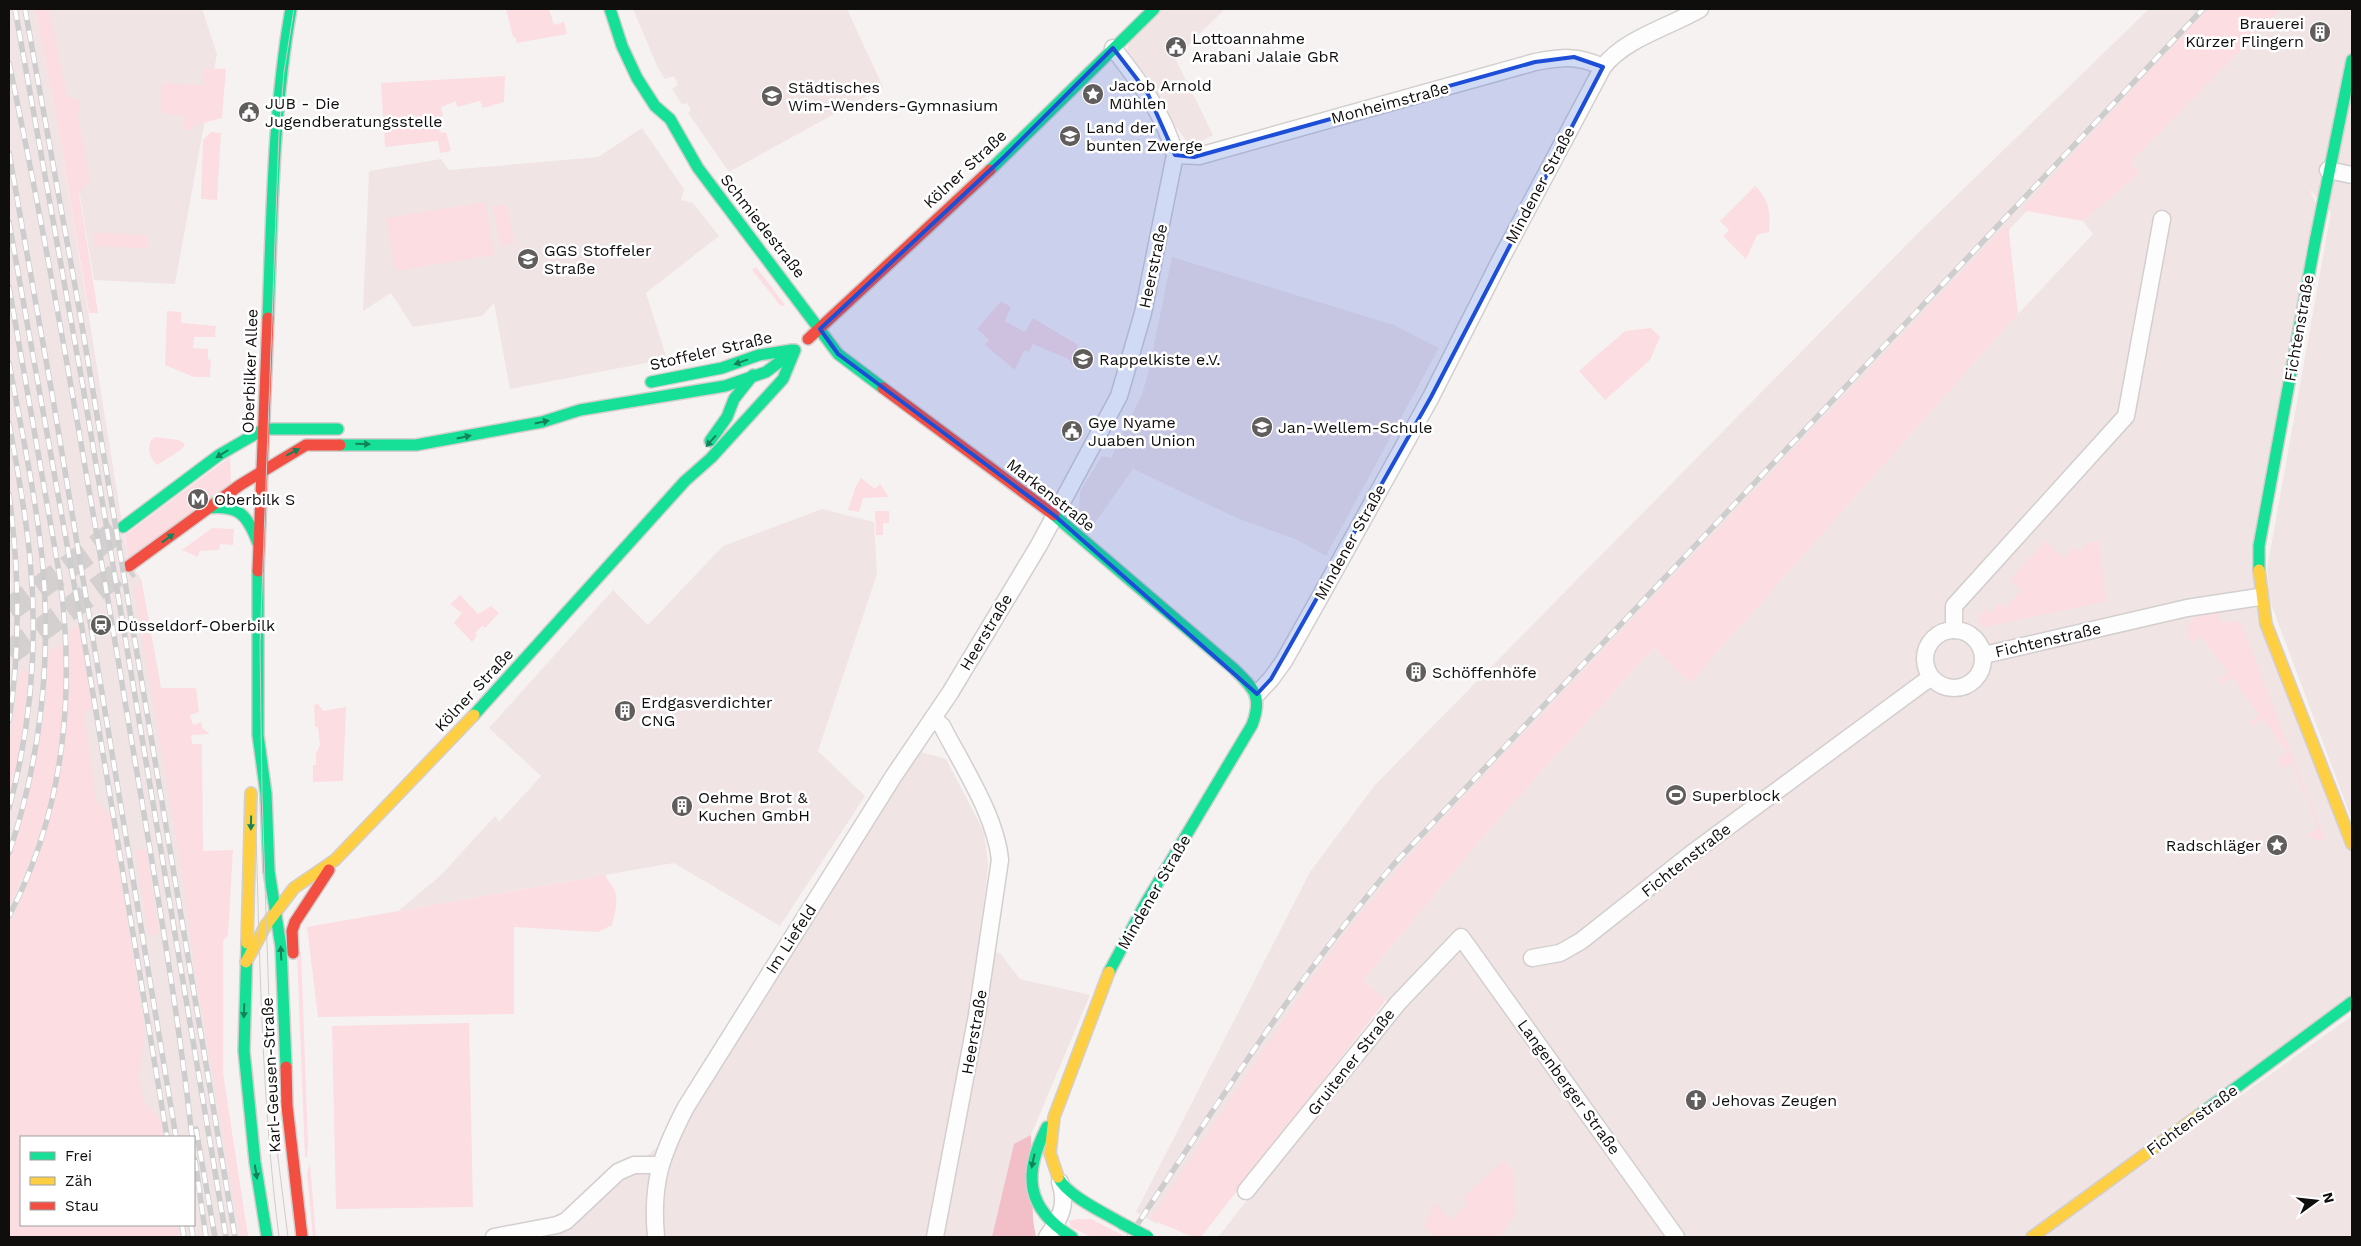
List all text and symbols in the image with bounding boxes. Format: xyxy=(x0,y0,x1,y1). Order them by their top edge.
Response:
place label: Brauerei Kürzer Flingern xyxy=(2185,14,2304,51)
building icon: Brauerei Kürzer Flingern xyxy=(2308,20,2332,44)
place label: Lottoannahme Arabani Jalaie GbR xyxy=(1192,29,1339,66)
public building icon: Lottoannahme Arabani Jalaie GbR xyxy=(1164,35,1188,59)
place label: Jacob Arnold Mühlen xyxy=(1109,76,1212,113)
place label: Städtisches Wim-Wenders-Gymnasium xyxy=(788,78,998,115)
street label: Monheimstraße xyxy=(1329,78,1451,128)
place icon: Jacob Arnold Mühlen xyxy=(1081,82,1105,106)
school or university icon: Städtisches Wim-Wenders-Gymnasium xyxy=(760,84,784,108)
place label: JUB - Die Jugendberatungsstelle xyxy=(265,94,443,131)
public building icon: JUB - Die Jugendberatungsstelle xyxy=(237,100,261,124)
place label: Land der bunten Zwerge xyxy=(1086,118,1203,155)
street label: Mindener Straße xyxy=(1501,123,1579,247)
school or university icon: Land der bunten Zwerge xyxy=(1058,124,1082,148)
street label: Kölner Straße xyxy=(920,126,1010,212)
street label: Schmiedestraße xyxy=(717,170,809,282)
street label: Heerstraße xyxy=(1135,222,1171,310)
place label: GGS Stoffeler Straße xyxy=(544,241,652,278)
school or university icon: GGS Stoffeler Straße xyxy=(516,247,540,271)
street label: Fichtenstraße xyxy=(2280,273,2318,383)
street label: Oberbilker Allee xyxy=(238,308,262,434)
street label: Stoffeler Straße xyxy=(648,328,774,374)
school or university icon: Rappelkiste e.V. xyxy=(1071,347,1095,371)
place label: Rappelkiste e.V. xyxy=(1099,350,1220,369)
one-way arrow xyxy=(733,358,748,366)
place label: Gye Nyame Juaben Union xyxy=(1088,413,1195,450)
school or university icon: Jan-Wellem-Schule xyxy=(1250,415,1274,439)
one-way arrow xyxy=(534,418,549,426)
place label: Jan-Wellem-Schule xyxy=(1278,418,1433,437)
public building icon: Gye Nyame Juaben Union xyxy=(1060,419,1084,443)
one-way arrow xyxy=(456,432,472,440)
one-way arrow xyxy=(705,434,717,446)
one-way arrow xyxy=(355,441,371,449)
one-way arrow xyxy=(286,447,300,456)
one-way arrow xyxy=(215,449,229,459)
street label: Markenstraße xyxy=(1003,455,1099,535)
street label: Mindener Straße xyxy=(1310,481,1390,603)
metro station icon: Oberbilk S xyxy=(186,487,210,511)
place label: Oberbilk S xyxy=(214,490,295,509)
one-way arrow xyxy=(161,532,174,543)
street label: Heerstraße xyxy=(956,590,1016,674)
station icon: Düsseldorf-Oberbilk xyxy=(89,613,113,637)
place label: Düsseldorf-Oberbilk xyxy=(117,616,275,635)
street label: Fichtenstraße xyxy=(1993,619,2103,661)
street label: Kölner Straße xyxy=(431,645,517,735)
building icon: Schöffenhöfe xyxy=(1404,660,1428,684)
place label: Schöffenhöfe xyxy=(1432,663,1537,682)
place label: Erdgasverdichter CNG xyxy=(641,693,773,730)
building icon: Erdgasverdichter CNG xyxy=(613,699,637,723)
sports icon: Superblock xyxy=(1664,783,1688,807)
place label: Superblock xyxy=(1692,786,1780,805)
place label: Oehme Brot & Kuchen GmbH xyxy=(698,788,810,825)
building icon: Oehme Brot & Kuchen GmbH xyxy=(670,794,694,818)
one-way arrow xyxy=(246,815,254,831)
street label: Fichtenstraße xyxy=(1638,819,1734,901)
street label: Mindener Straße xyxy=(1113,831,1195,953)
place icon: Radschläger xyxy=(2265,833,2289,857)
place label: Radschläger xyxy=(2166,836,2261,855)
street label: Im Liefeld xyxy=(762,901,820,977)
one-way arrow xyxy=(276,945,284,961)
street label: Heerstraße xyxy=(957,988,991,1076)
street label: Karl-Geusen-Straße xyxy=(257,997,285,1153)
one-way arrow xyxy=(239,1003,247,1019)
street label: Gruitener Straße xyxy=(1303,1005,1399,1119)
street label: Langenberger Straße xyxy=(1514,1016,1624,1158)
street label: Fichtenstraße xyxy=(2143,1081,2241,1159)
church icon: Jehovas Zeugen xyxy=(1684,1088,1708,1112)
place label: Jehovas Zeugen xyxy=(1712,1091,1837,1110)
legend xyxy=(20,1136,195,1226)
text: Frei xyxy=(65,1147,92,1165)
one-way arrow xyxy=(1029,1153,1037,1168)
one-way arrow xyxy=(253,1165,261,1181)
text: Zäh xyxy=(65,1172,92,1190)
north arrow xyxy=(2291,1176,2341,1226)
text: N xyxy=(2319,1191,2338,1205)
text: Stau xyxy=(65,1197,99,1215)

